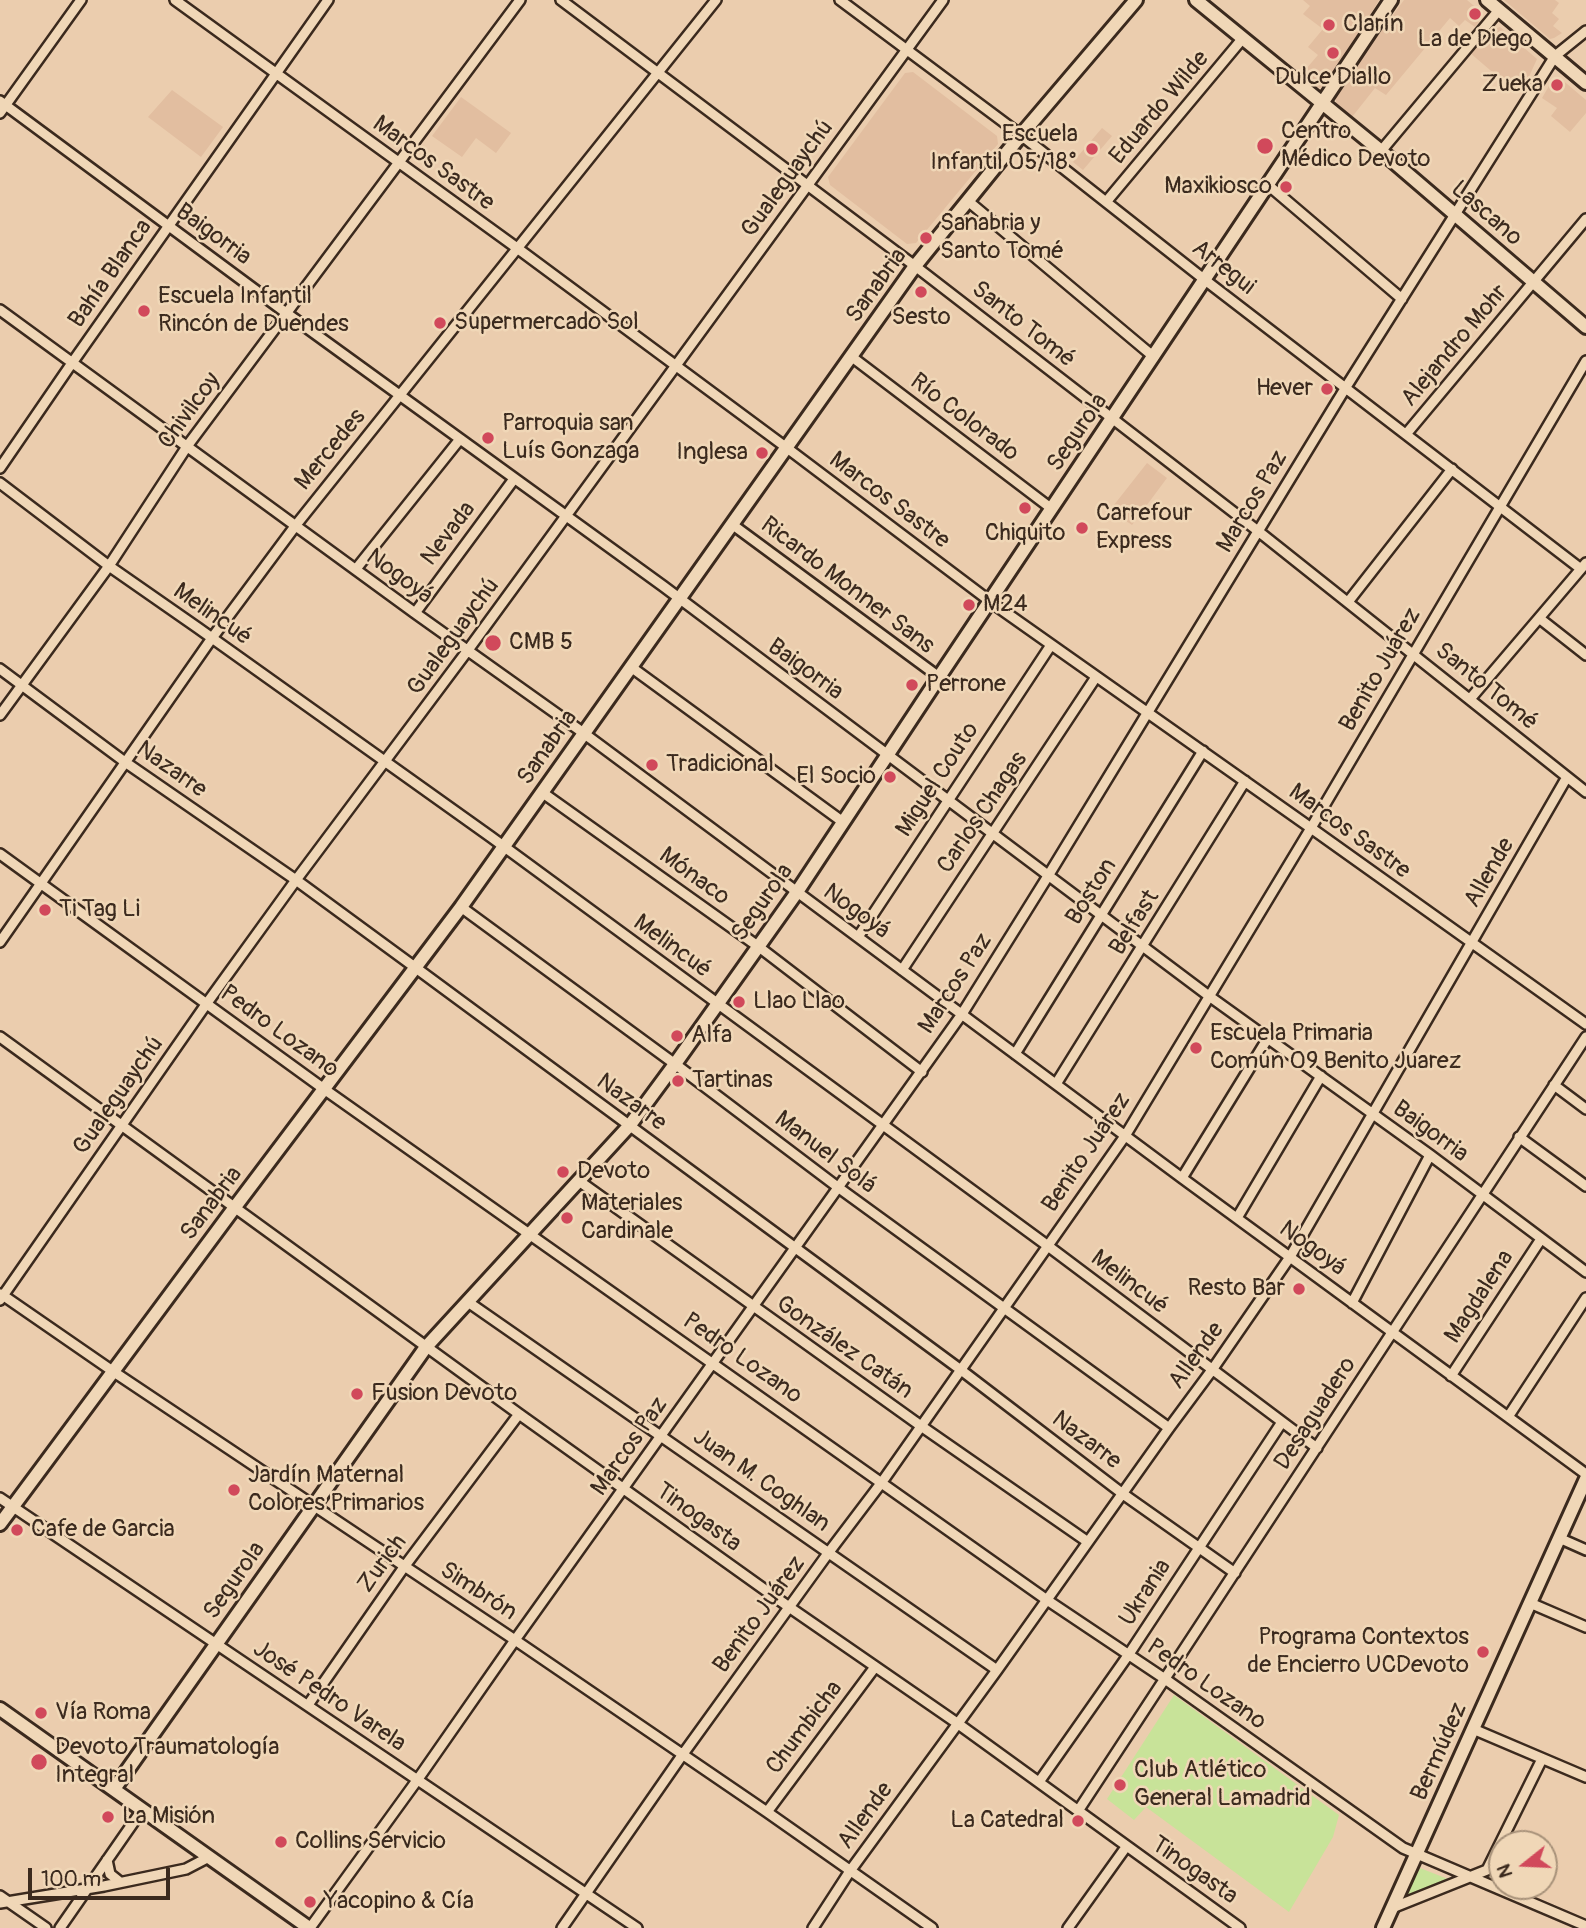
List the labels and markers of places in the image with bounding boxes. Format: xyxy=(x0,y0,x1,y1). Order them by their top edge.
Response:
marker: La de Diego xyxy=(1467,6,1483,22)
place label: Clarín xyxy=(1343,11,1404,39)
marker: Clarín xyxy=(1321,17,1337,33)
place label: La de Diego xyxy=(1417,26,1533,54)
marker: Dulce Diallo xyxy=(1325,45,1341,61)
place label: Dulce Diallo xyxy=(1275,64,1391,92)
place label: Zueka xyxy=(1482,71,1543,99)
marker: Zueka xyxy=(1549,77,1565,93)
place label: Centro Médico Devoto xyxy=(1281,118,1430,174)
place label: Escuela Infantil 05/18° xyxy=(930,121,1078,177)
marker: Centro Médico Devoto xyxy=(1255,136,1275,156)
marker: Escuela Infantil 05/18° xyxy=(1084,141,1100,157)
place label: Maxikiosco xyxy=(1164,173,1272,201)
marker: Maxikiosco xyxy=(1278,179,1294,195)
place label: Sanabria y Santo Tomé xyxy=(940,210,1064,266)
marker: Sanabria y Santo Tomé xyxy=(918,230,934,246)
place label: Escuela Infantil Rincón de Duendes xyxy=(158,283,349,339)
marker: Sesto xyxy=(913,284,929,300)
marker: Escuela Infantil Rincón de Duendes xyxy=(136,303,152,319)
place label: Sesto xyxy=(891,304,951,332)
place label: Supermercado Sol xyxy=(454,309,639,337)
marker: Supermercado Sol xyxy=(432,315,448,331)
place label: Hever xyxy=(1256,375,1313,403)
marker: Hever xyxy=(1319,381,1335,397)
place label: Parroquia san Luís Gonzaga xyxy=(502,410,639,466)
marker: Parroquia san Luís Gonzaga xyxy=(480,430,496,446)
place label: Inglesa xyxy=(676,439,748,467)
marker: Inglesa xyxy=(754,445,770,461)
marker: Chiquito xyxy=(1017,500,1033,516)
place label: Carrefour Express xyxy=(1096,500,1192,556)
place label: Chiquito xyxy=(985,520,1065,548)
marker: Carrefour Express xyxy=(1074,520,1090,536)
place label: M24 xyxy=(983,591,1028,619)
marker: M24 xyxy=(961,597,977,613)
place label: CMB 5 xyxy=(509,629,573,657)
marker: CMB 5 xyxy=(483,633,503,653)
place label: Perrone xyxy=(926,671,1006,699)
marker: Perrone xyxy=(904,677,920,693)
place label: Tradicional xyxy=(666,751,774,779)
marker: Tradicional xyxy=(644,757,660,773)
place label: El Socio xyxy=(796,763,876,791)
marker: El Socio xyxy=(882,769,898,785)
place label: Ti Tag Li xyxy=(59,896,140,924)
marker: Ti Tag Li xyxy=(37,902,53,918)
place label: Llao Llao xyxy=(753,988,845,1016)
marker: Llao Llao xyxy=(731,994,747,1010)
place label: Escuela Primaria Común 09 Benito Juarez xyxy=(1210,1020,1461,1076)
place label: Alfa xyxy=(691,1022,732,1050)
marker: Alfa xyxy=(669,1028,685,1044)
marker: Escuela Primaria Común 09 Benito Juarez xyxy=(1188,1040,1204,1056)
place label: Tartinas xyxy=(692,1067,773,1095)
marker: Tartinas xyxy=(670,1073,686,1089)
place label: Devoto xyxy=(577,1158,650,1186)
marker: Devoto xyxy=(555,1164,571,1180)
place label: Materiales Cardinale xyxy=(581,1190,682,1246)
marker: Materiales Cardinale xyxy=(559,1210,575,1226)
place label: Resto Bar xyxy=(1187,1275,1285,1303)
marker: Resto Bar xyxy=(1291,1281,1307,1297)
place label: Fusion Devoto xyxy=(371,1380,517,1408)
marker: Fusion Devoto xyxy=(349,1386,365,1402)
place label: Jardín Maternal Colores Primarios xyxy=(248,1462,424,1518)
marker: Jardín Maternal Colores Primarios xyxy=(226,1482,242,1498)
place label: Cafe de Garcia xyxy=(31,1516,175,1544)
marker: Cafe de Garcia xyxy=(9,1522,25,1538)
place label: Programa Contextos de Encierro UCDevoto xyxy=(1247,1624,1469,1680)
marker: Programa Contextos de Encierro UCDevoto xyxy=(1475,1644,1491,1660)
place label: Vía Roma xyxy=(55,1699,151,1727)
marker: Vía Roma xyxy=(33,1705,49,1721)
place label: Devoto Traumatología Integral xyxy=(55,1734,279,1790)
marker: Devoto Traumatología Integral xyxy=(29,1752,49,1772)
place label: Club Atlético General Lamadrid xyxy=(1134,1757,1311,1813)
marker: Club Atlético General Lamadrid xyxy=(1112,1777,1128,1793)
place label: La Misión xyxy=(122,1803,215,1831)
place label: La Catedral xyxy=(950,1807,1064,1835)
marker: La Misión xyxy=(100,1809,116,1825)
marker: La Catedral xyxy=(1070,1813,1086,1829)
place label: Collins Servicio xyxy=(295,1828,446,1856)
marker: Collins Servicio xyxy=(273,1834,289,1850)
place label: Yacopino & Cía xyxy=(324,1888,474,1916)
marker: Yacopino & Cía xyxy=(302,1894,318,1910)

